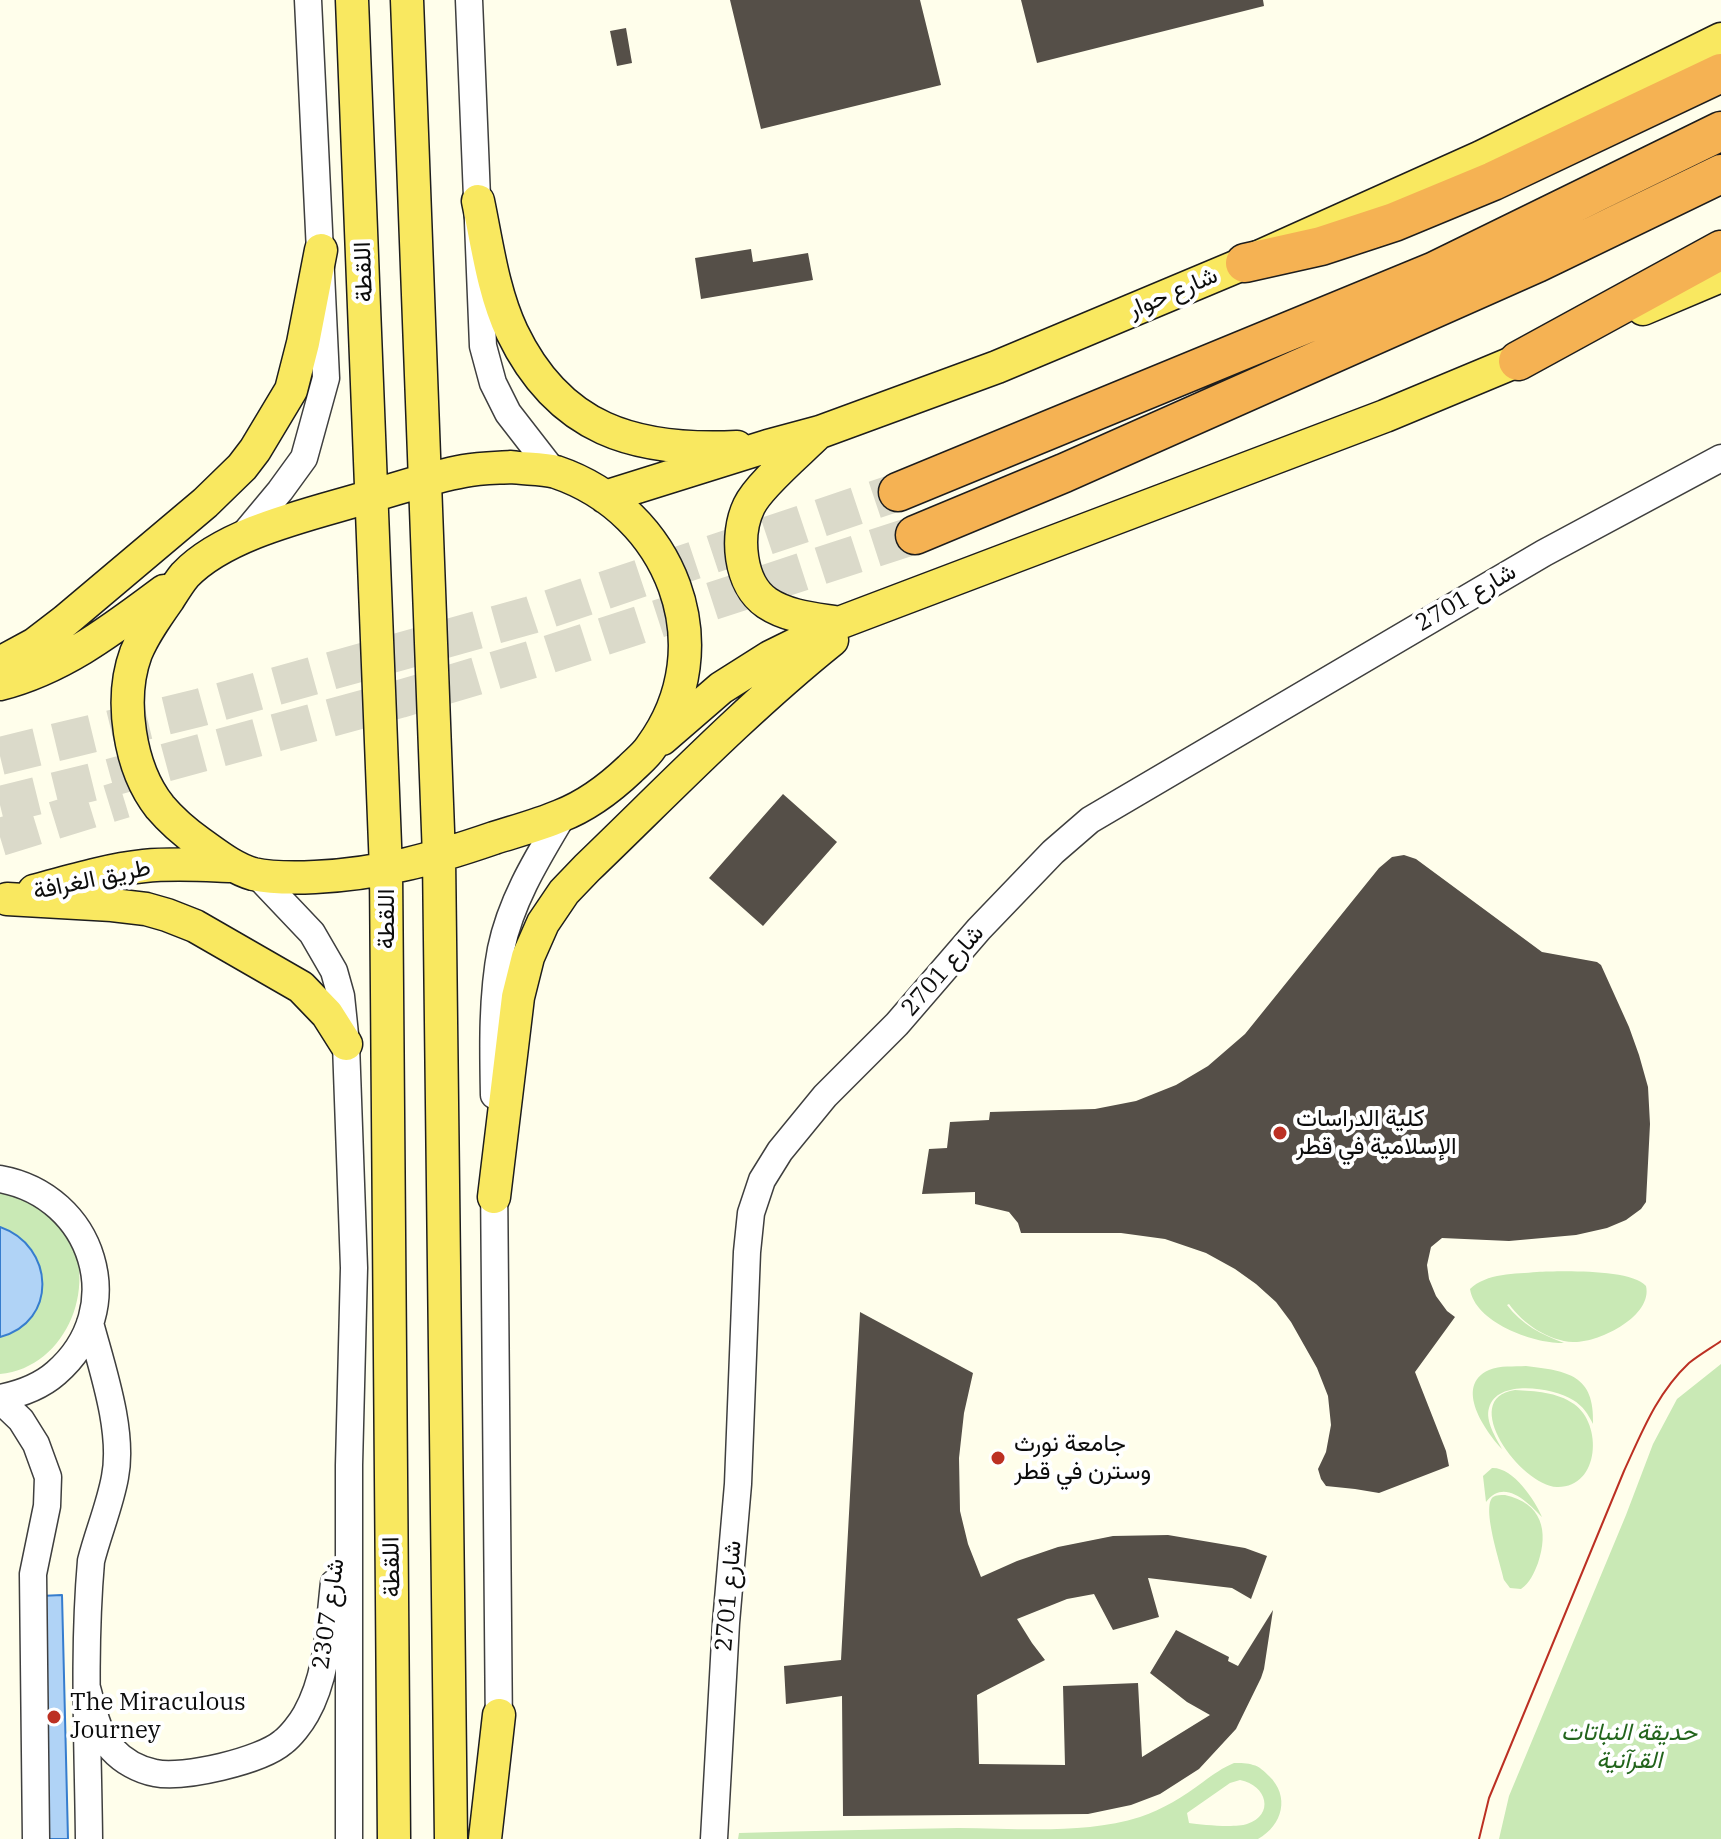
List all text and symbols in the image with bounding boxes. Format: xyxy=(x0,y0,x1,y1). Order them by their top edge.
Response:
street label: اللقطة xyxy=(349,241,379,303)
street label: شارع حوار xyxy=(1124,261,1222,325)
street label: شارع 2701 xyxy=(1411,558,1521,638)
street label: طريق الغرافة xyxy=(31,854,153,906)
street label: اللقطة xyxy=(373,889,401,949)
street label: شارع 2701 xyxy=(896,920,990,1022)
place label: كلية الدراسات الإسلامية في قطر xyxy=(1296,1105,1457,1161)
marker: كلية الدراسات الإسلامية في قطر xyxy=(1271,1124,1289,1142)
place label: جامعة نورث وسترن في قطر xyxy=(1014,1430,1151,1486)
marker: جامعة نورث وسترن في قطر xyxy=(989,1449,1007,1467)
street label: اللقطة xyxy=(377,1536,407,1598)
street label: شارع 2701 xyxy=(710,1539,748,1653)
street label: شارع 2307 xyxy=(307,1557,351,1671)
place label: The Miraculous Journey xyxy=(70,1689,246,1745)
marker: The Miraculous Journey xyxy=(45,1708,63,1726)
park label: حديقة النباتات القرآنية xyxy=(1561,1719,1697,1775)

